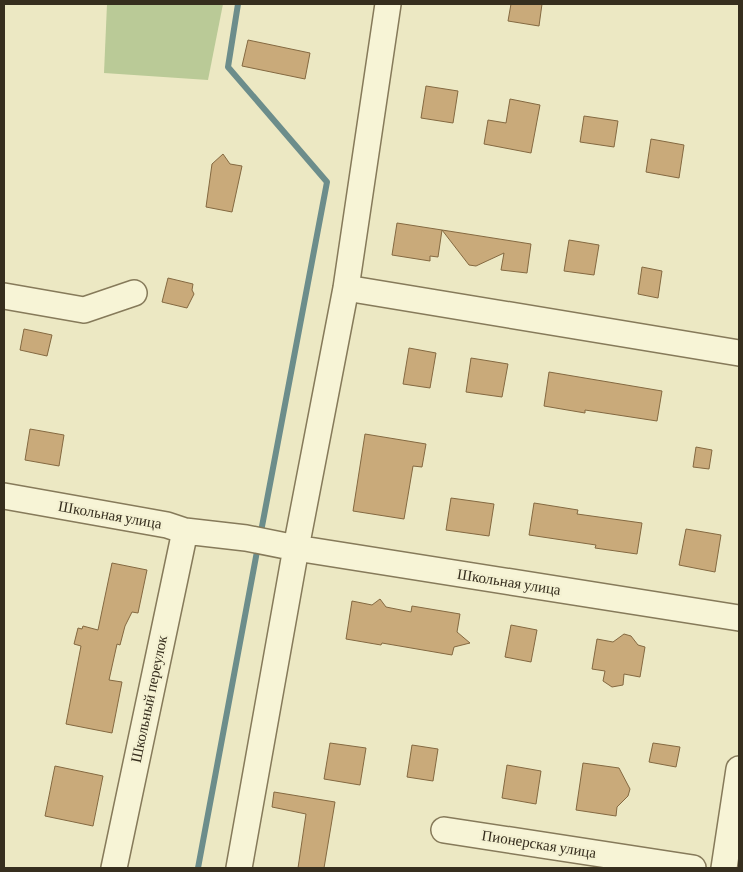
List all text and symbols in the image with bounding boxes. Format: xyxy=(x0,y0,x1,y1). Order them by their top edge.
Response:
street label: Школьная улица xyxy=(57,498,163,532)
street label: Школьная улица xyxy=(456,566,562,598)
street label: Школьный переулок xyxy=(128,633,170,764)
street label: Пионерская улица xyxy=(481,827,598,861)

